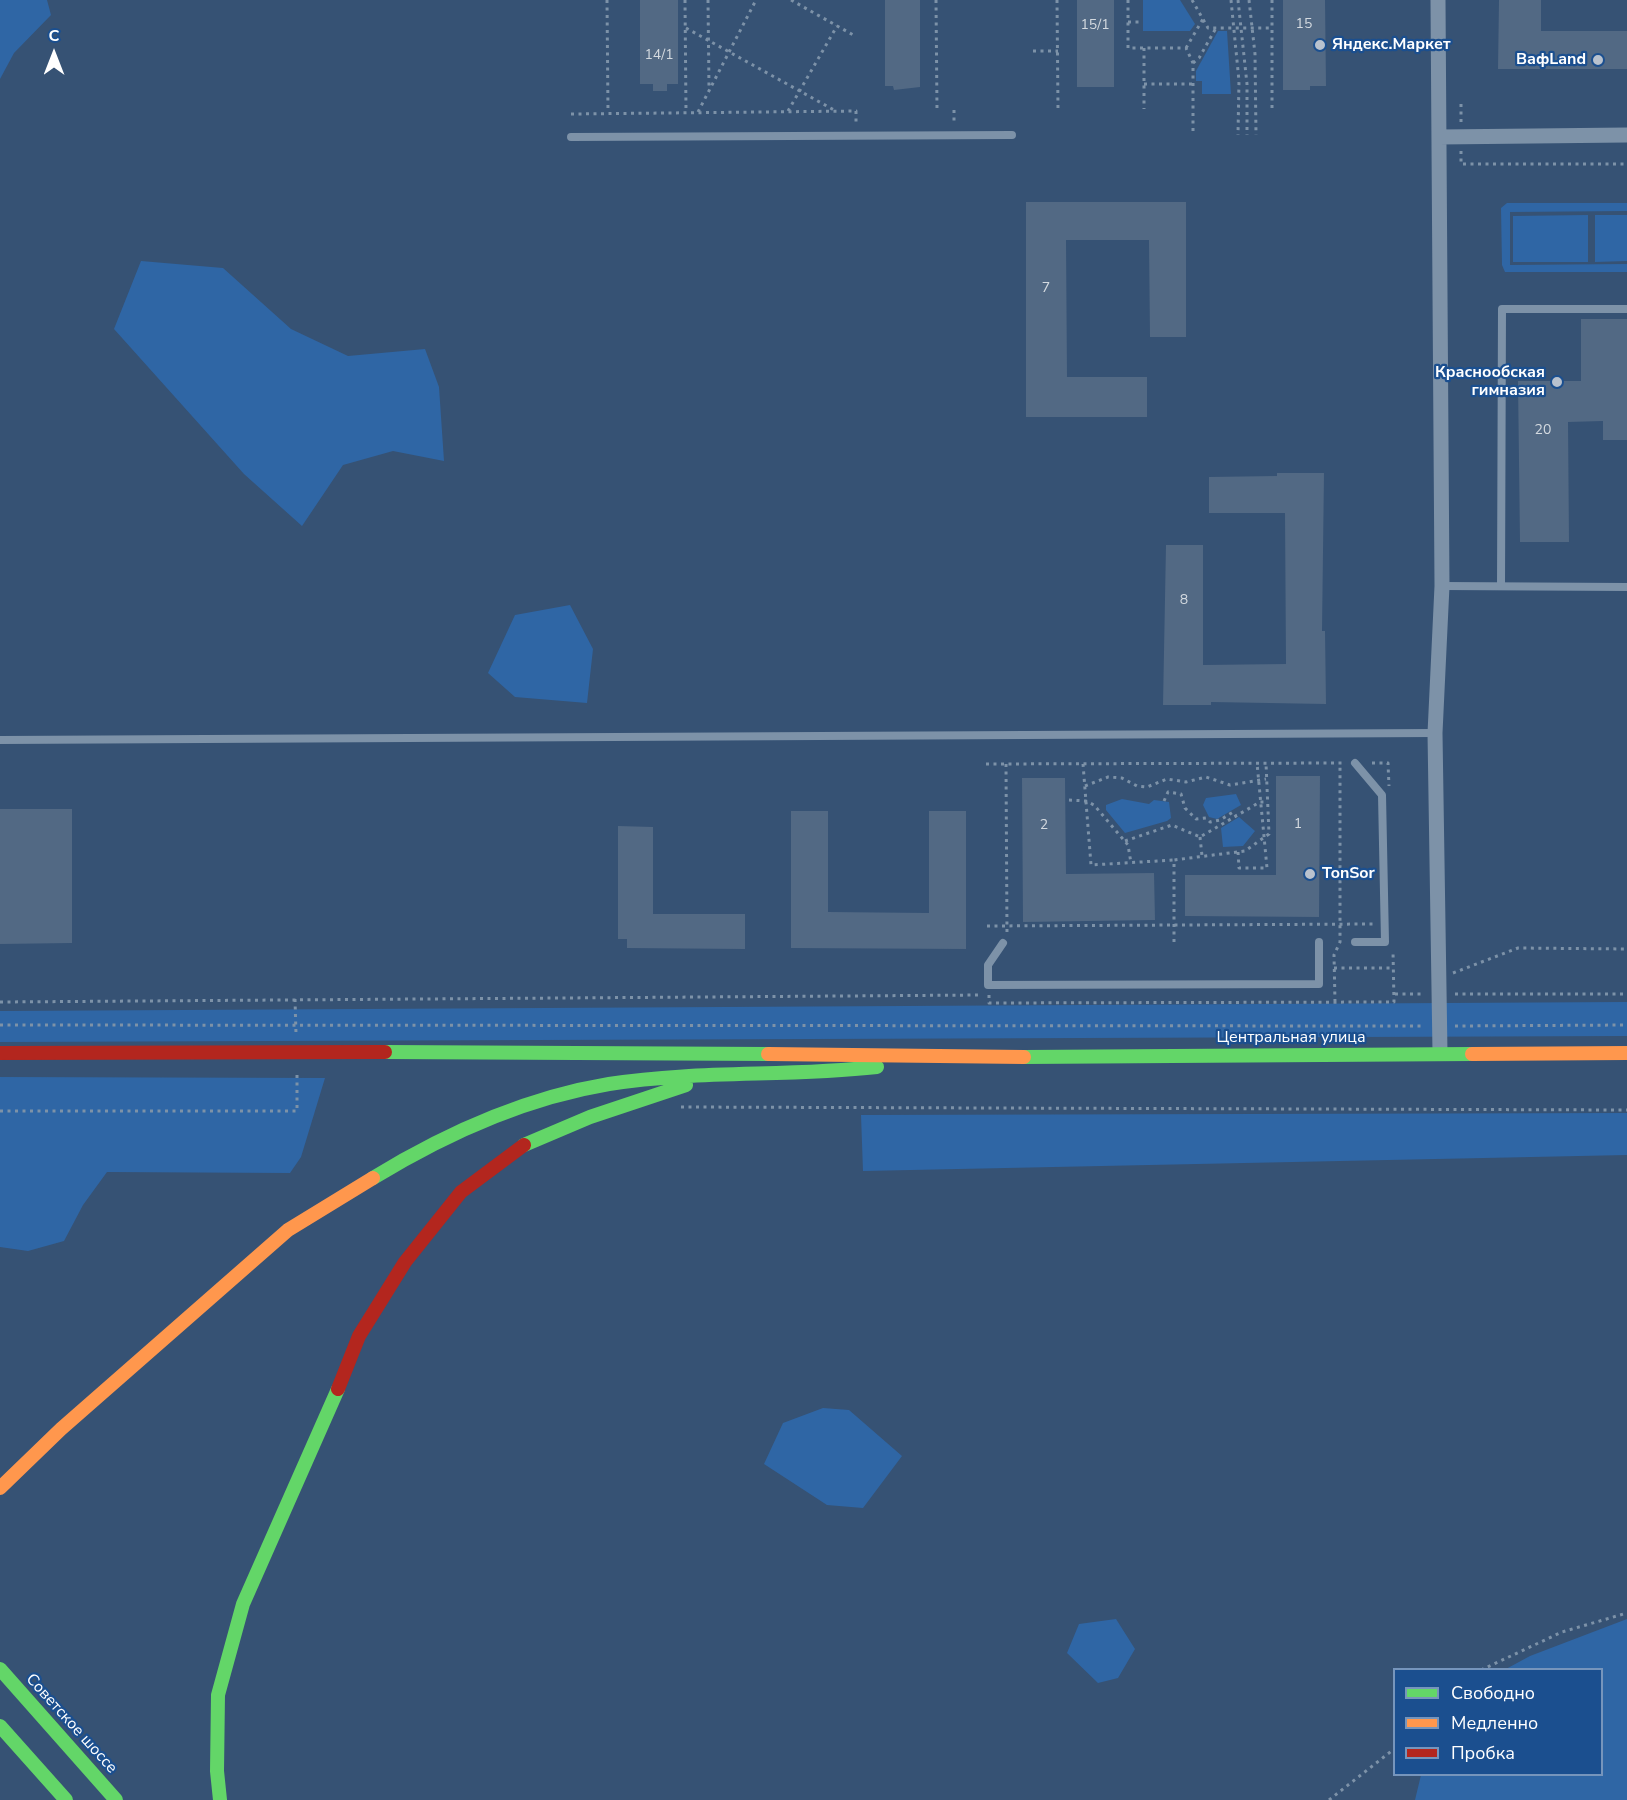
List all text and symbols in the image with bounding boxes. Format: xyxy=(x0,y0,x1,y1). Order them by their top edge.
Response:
house number: 15 xyxy=(1296,17,1312,33)
house number: 15/1 xyxy=(1080,18,1110,34)
north arrow xyxy=(24,24,84,84)
text: С xyxy=(49,25,59,47)
place label: Яндекс.Маркет xyxy=(1332,35,1450,55)
marker: Яндекс.Маркет xyxy=(1313,38,1327,52)
house number: 14/1 xyxy=(644,48,674,64)
place label: ВафLand xyxy=(1516,50,1586,70)
marker: ВафLand xyxy=(1591,53,1605,67)
house number: 7 xyxy=(1042,281,1050,297)
place label: Краснообская гимназия xyxy=(1435,363,1545,401)
marker: Краснообская гимназия xyxy=(1550,375,1564,389)
house number: 20 xyxy=(1535,423,1551,439)
house number: 8 xyxy=(1180,593,1188,609)
house number: 1 xyxy=(1294,817,1302,833)
house number: 2 xyxy=(1040,818,1048,834)
place label: TonSor xyxy=(1322,864,1375,884)
marker: TonSor xyxy=(1303,867,1317,881)
street label: Центральная улица xyxy=(1216,1028,1366,1048)
legend xyxy=(1393,1668,1603,1776)
street label: Советское шоссе xyxy=(21,1670,121,1778)
text: Свободно xyxy=(1451,1681,1535,1705)
text: Медленно xyxy=(1451,1711,1538,1735)
text: Пробка xyxy=(1451,1741,1515,1765)

